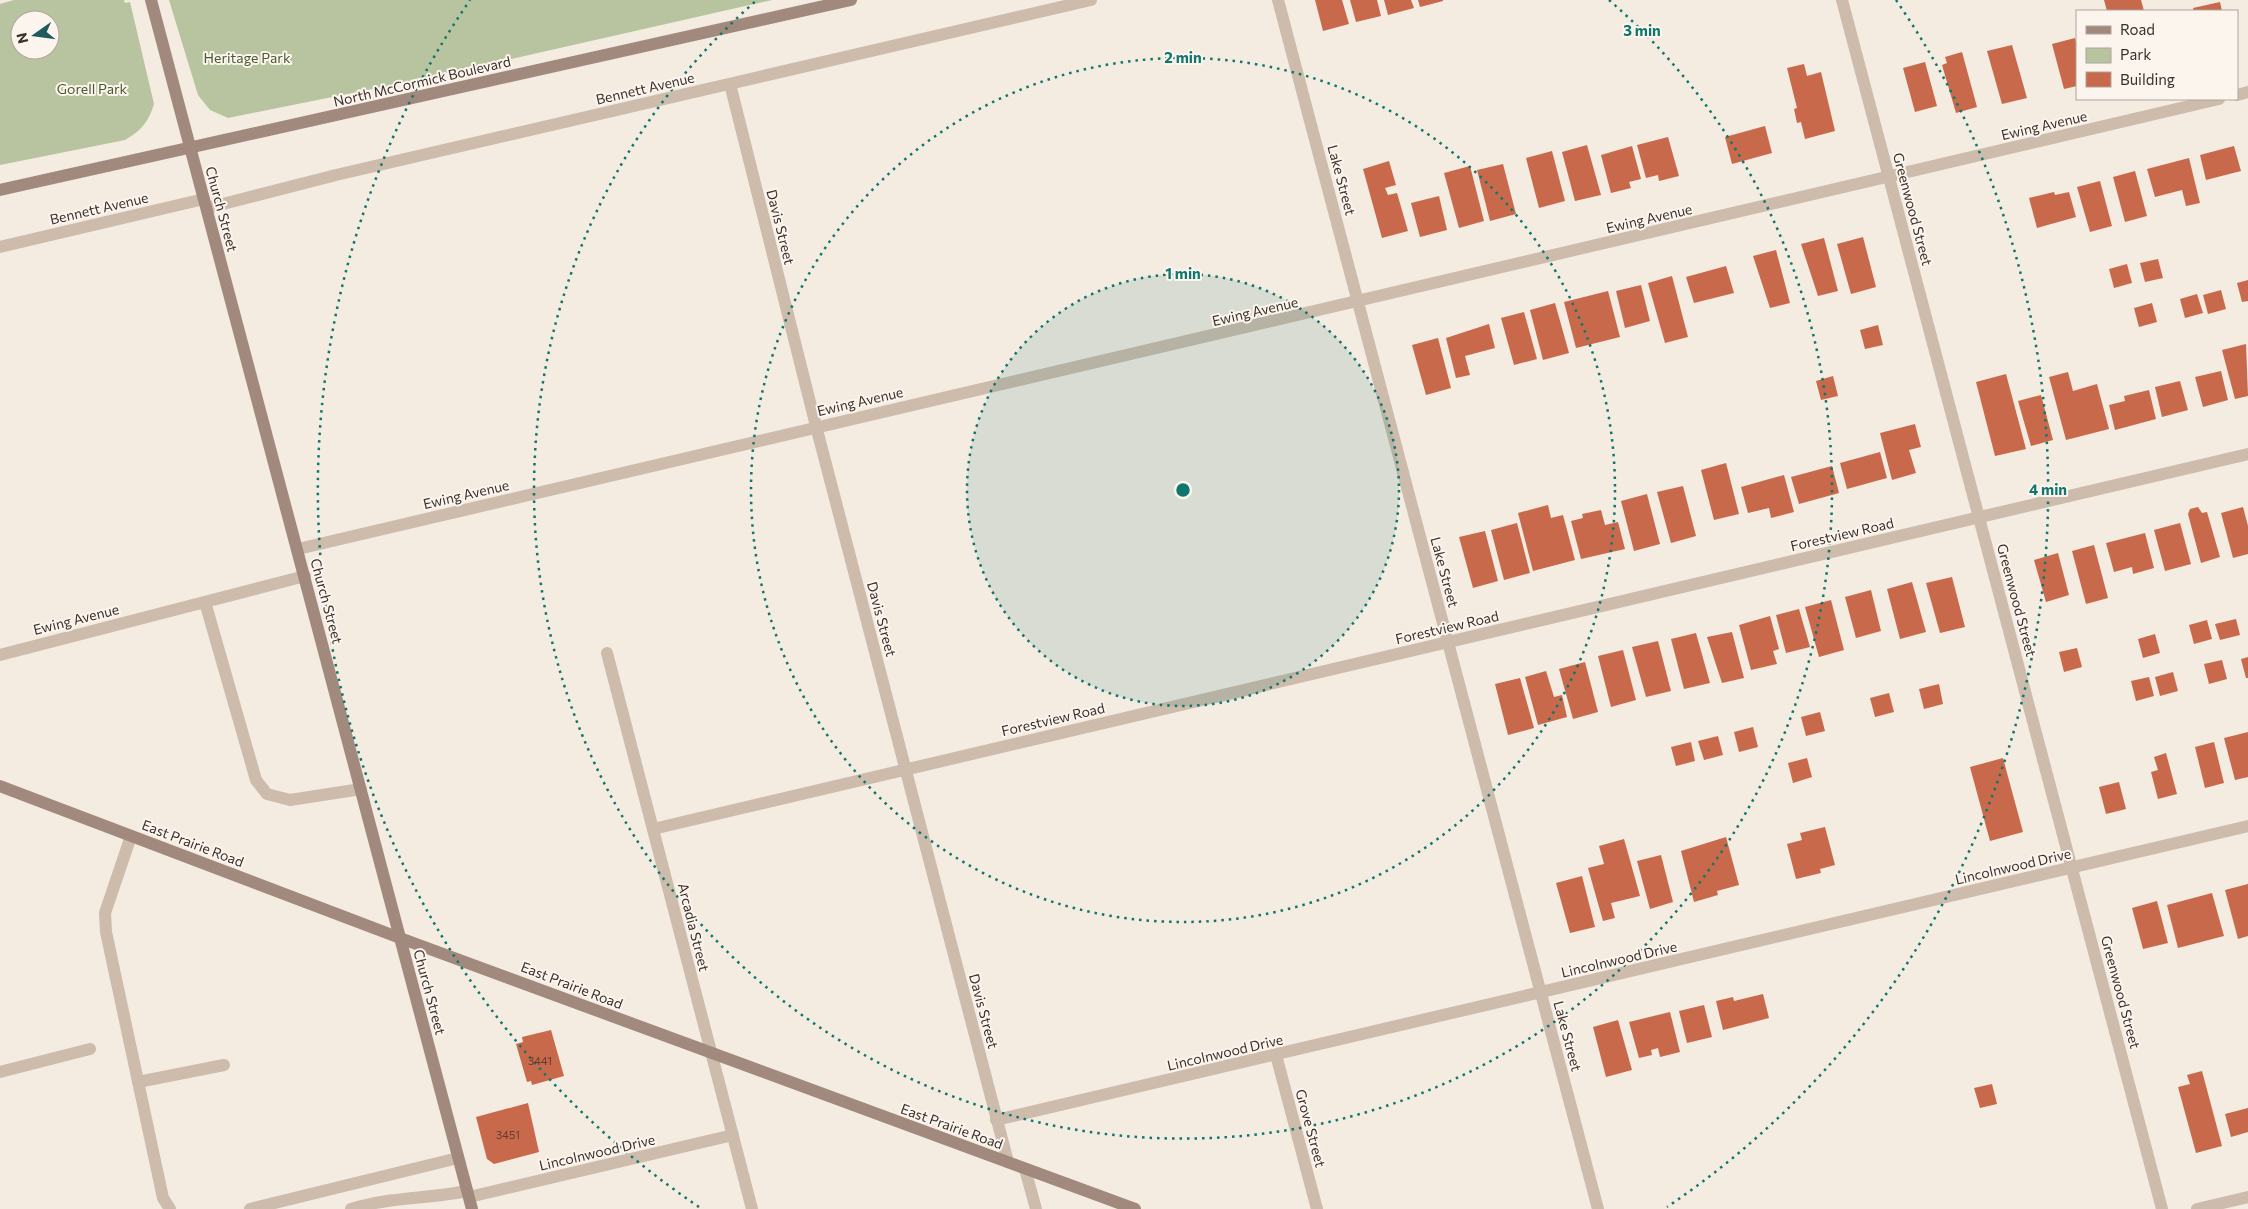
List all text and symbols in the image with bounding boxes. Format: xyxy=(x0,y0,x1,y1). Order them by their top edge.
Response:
north arrow xyxy=(10,10,60,60)
legend xyxy=(2076,10,2238,100)
text: Road xyxy=(2120,20,2155,38)
text: 3 min xyxy=(1623,21,1661,39)
text: N xyxy=(12,31,31,45)
text: Park xyxy=(2120,45,2151,63)
text: 2 min xyxy=(1164,48,1202,66)
park label: Heritage Park xyxy=(204,49,291,66)
street label: North McCormick Boulevard xyxy=(332,52,512,110)
street label: Bennett Avenue xyxy=(594,68,696,108)
text: Building xyxy=(2120,70,2175,88)
park label: Gorell Park xyxy=(57,80,128,97)
street label: Ewing Avenue xyxy=(1999,107,2089,143)
street label: Lake Street xyxy=(1324,143,1360,217)
street label: Greenwood Street xyxy=(1890,151,1936,268)
street label: Church Street xyxy=(202,164,242,254)
street label: Bennett Avenue xyxy=(48,188,150,228)
street label: Davis Street xyxy=(763,188,799,267)
street label: Ewing Avenue xyxy=(1604,200,1694,236)
text: 1 min xyxy=(1165,264,1201,282)
street label: Ewing Avenue xyxy=(1210,293,1300,329)
street label: Ewing Avenue xyxy=(815,383,905,419)
street label: Ewing Avenue xyxy=(421,476,511,512)
text: 4 min xyxy=(2029,480,2067,498)
centre of rings xyxy=(1174,481,1192,499)
street label: Forestview Road xyxy=(1789,514,1895,554)
street label: Lake Street xyxy=(1427,535,1463,609)
street label: Greenwood Street xyxy=(1994,542,2040,659)
street label: Church Street xyxy=(307,556,347,646)
street label: Davis Street xyxy=(864,580,900,659)
street label: Ewing Avenue xyxy=(31,600,121,638)
street label: Forestview Road xyxy=(1394,607,1500,647)
street label: Forestview Road xyxy=(1000,699,1106,739)
street label: East Prairie Road xyxy=(140,816,246,870)
street label: Lincolnwood Drive xyxy=(1953,844,2073,888)
street label: Arcadia Street xyxy=(675,881,713,973)
street label: Greenwood Street xyxy=(2098,934,2144,1051)
street label: Lincolnwood Drive xyxy=(1559,937,1679,981)
street label: Church Street xyxy=(410,947,450,1037)
street label: East Prairie Road xyxy=(519,958,625,1012)
street label: Davis Street xyxy=(966,972,1002,1051)
street label: Lake Street xyxy=(1550,999,1586,1073)
street label: Lincolnwood Drive xyxy=(1165,1030,1285,1074)
house number: 3441 xyxy=(528,1054,552,1067)
street label: Grove Street xyxy=(1292,1087,1330,1169)
street label: East Prairie Road xyxy=(899,1100,1005,1152)
house number: 3451 xyxy=(496,1128,520,1141)
street label: Lincolnwood Drive xyxy=(537,1130,657,1174)

